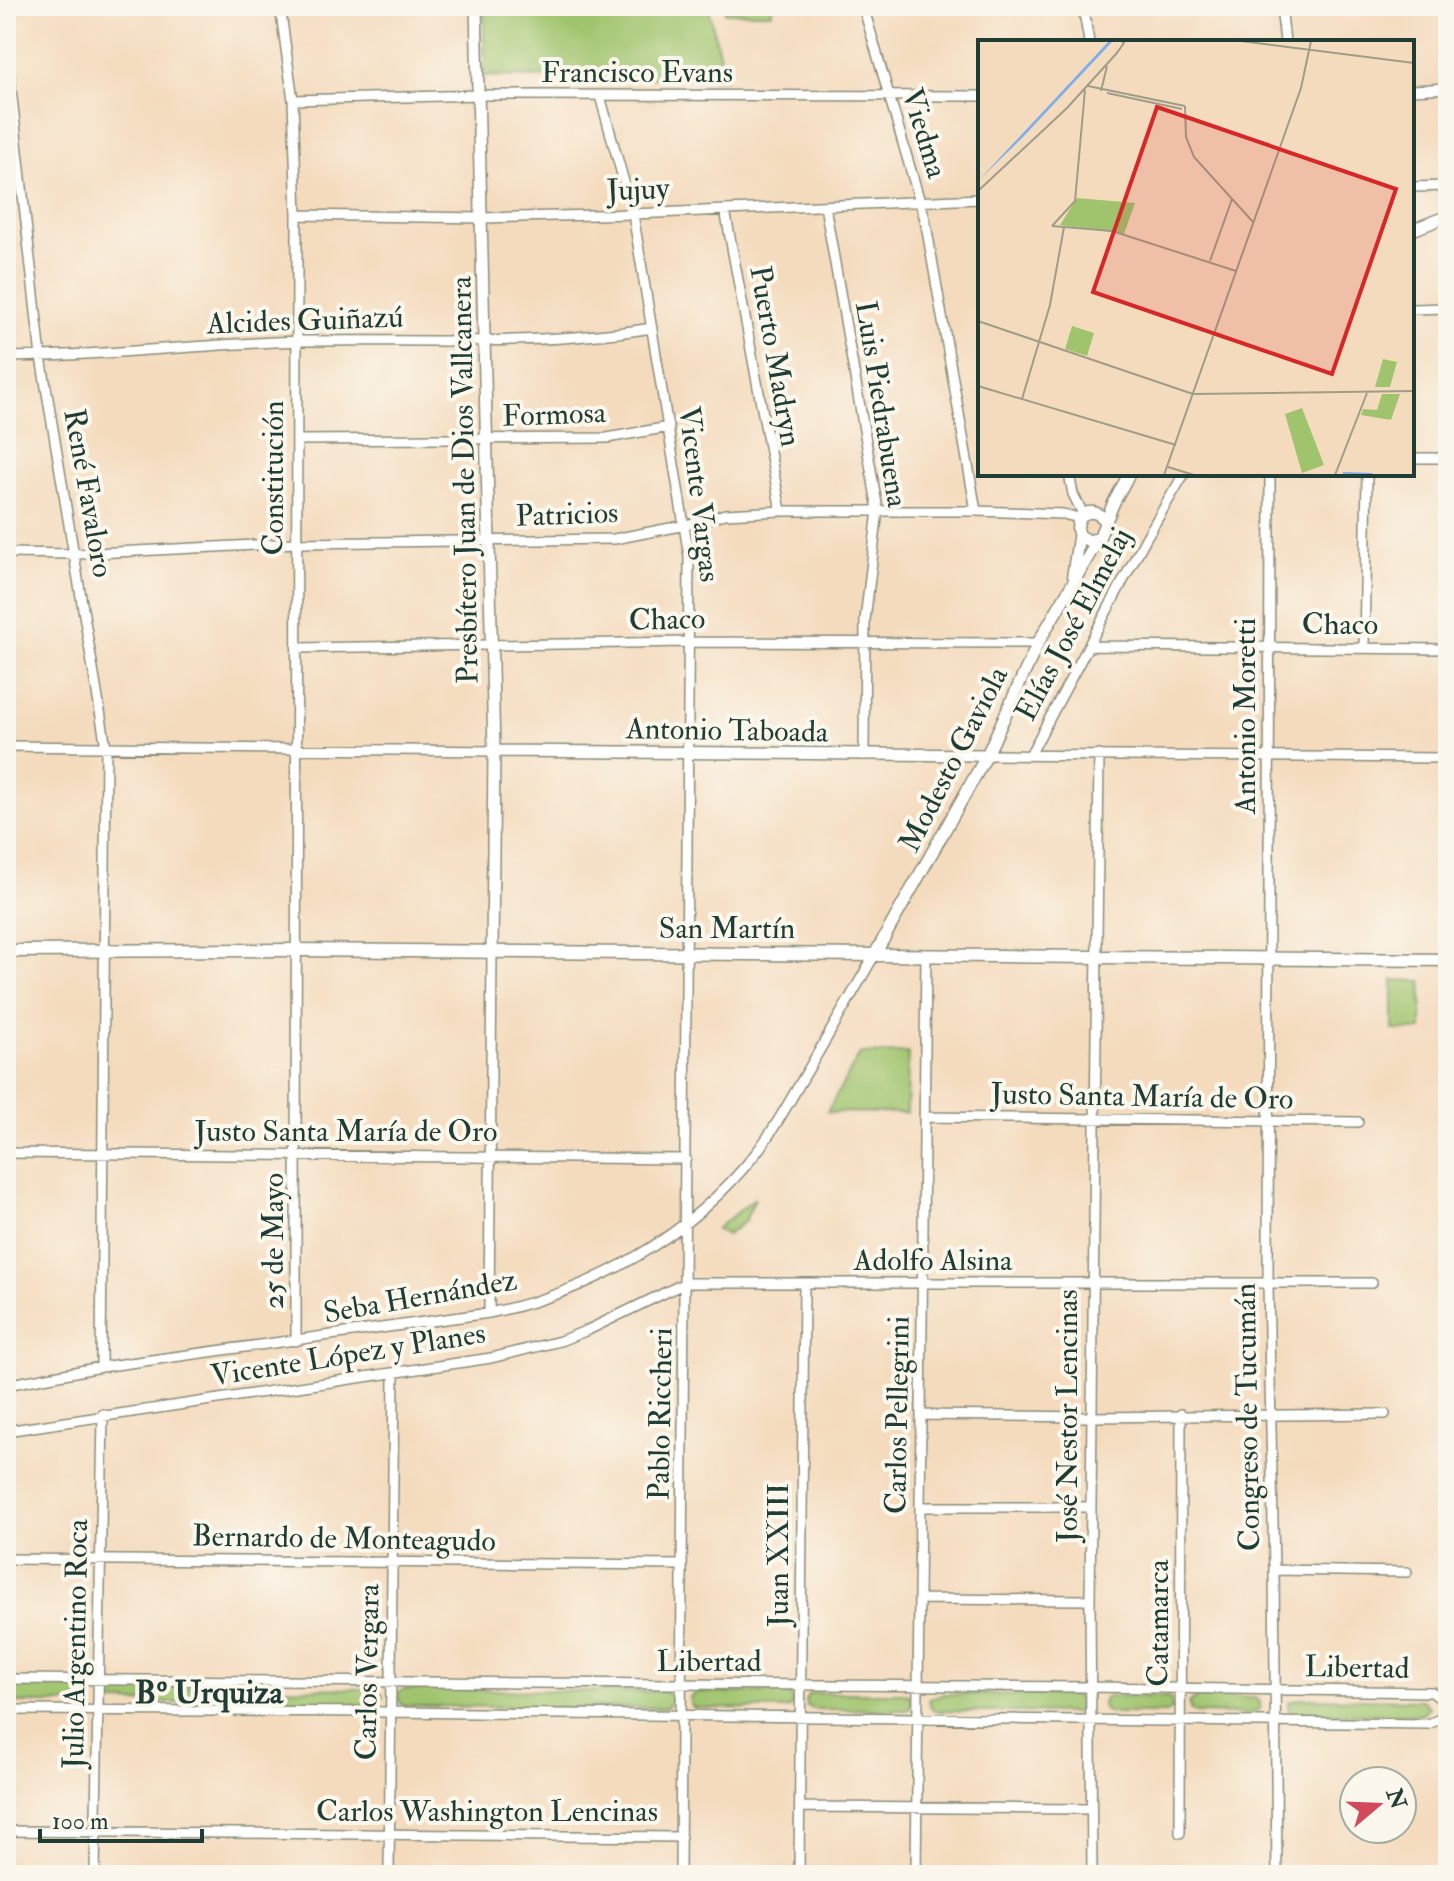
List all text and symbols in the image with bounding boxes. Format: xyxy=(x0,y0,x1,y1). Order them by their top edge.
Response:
inset map xyxy=(978,40,1414,476)
street label: Francisco Evans xyxy=(541,54,733,91)
street label: Viedma xyxy=(893,84,956,183)
street label: Jujuy xyxy=(605,170,671,209)
street label: Puerto Madryn xyxy=(741,263,810,449)
street label: Presbítero Juan de Dios Vallcanera xyxy=(442,275,487,684)
street label: Luis Piedrabuena xyxy=(847,298,916,511)
street label: Alcides Guiñazú xyxy=(205,299,404,342)
street label: Formosa xyxy=(501,394,607,435)
street label: Constitución xyxy=(255,401,292,555)
street label: Vicente Vargas xyxy=(670,404,729,584)
street label: René Favaloro xyxy=(55,406,122,580)
street label: Patricios xyxy=(515,494,619,535)
street label: Elías José Elmelaj xyxy=(1007,521,1140,727)
street label: Chaco xyxy=(628,600,706,639)
street label: Chaco xyxy=(1302,606,1378,643)
street label: Antonio Moretti xyxy=(1227,618,1264,815)
street label: Modesto Gaviola xyxy=(891,660,1016,858)
street label: Antonio Taboada xyxy=(625,710,829,751)
street label: San Martín xyxy=(659,910,795,947)
street label: Justo Santa María de Oro xyxy=(989,1075,1294,1118)
street label: Justo Santa María de Oro xyxy=(194,1113,497,1150)
street label: 25 de Mayo xyxy=(255,1173,292,1309)
street label: Adolfo Alsina xyxy=(853,1242,1013,1279)
street label: Seba Hernández xyxy=(321,1261,520,1332)
street label: Congreso de Tucumán xyxy=(1227,1283,1268,1551)
street label: José Nestor Lencinas xyxy=(1049,1289,1086,1544)
street label: Vicente López y Planes xyxy=(208,1315,488,1394)
street label: Carlos Pellegrini xyxy=(877,1316,918,1514)
street label: Pablo Riccheri xyxy=(640,1327,681,1501)
street label: Juan XXIII xyxy=(760,1483,797,1628)
street label: Bernardo de Monteagudo xyxy=(192,1517,496,1560)
street label: Julio Argentino Roca xyxy=(55,1518,96,1770)
street label: Catamarca xyxy=(1140,1559,1177,1687)
street label: Carlos Vergara xyxy=(347,1583,388,1761)
street label: Libertad xyxy=(657,1643,762,1680)
street label: Libertad xyxy=(1304,1648,1410,1687)
district label: Bº Urquiza xyxy=(135,1673,284,1713)
north arrow xyxy=(1338,1765,1418,1845)
text: N xyxy=(1379,1784,1413,1813)
scale bar xyxy=(40,1793,202,1843)
street label: Carlos Washington Lencinas xyxy=(316,1793,658,1830)
text: 100 m xyxy=(52,1806,109,1837)

